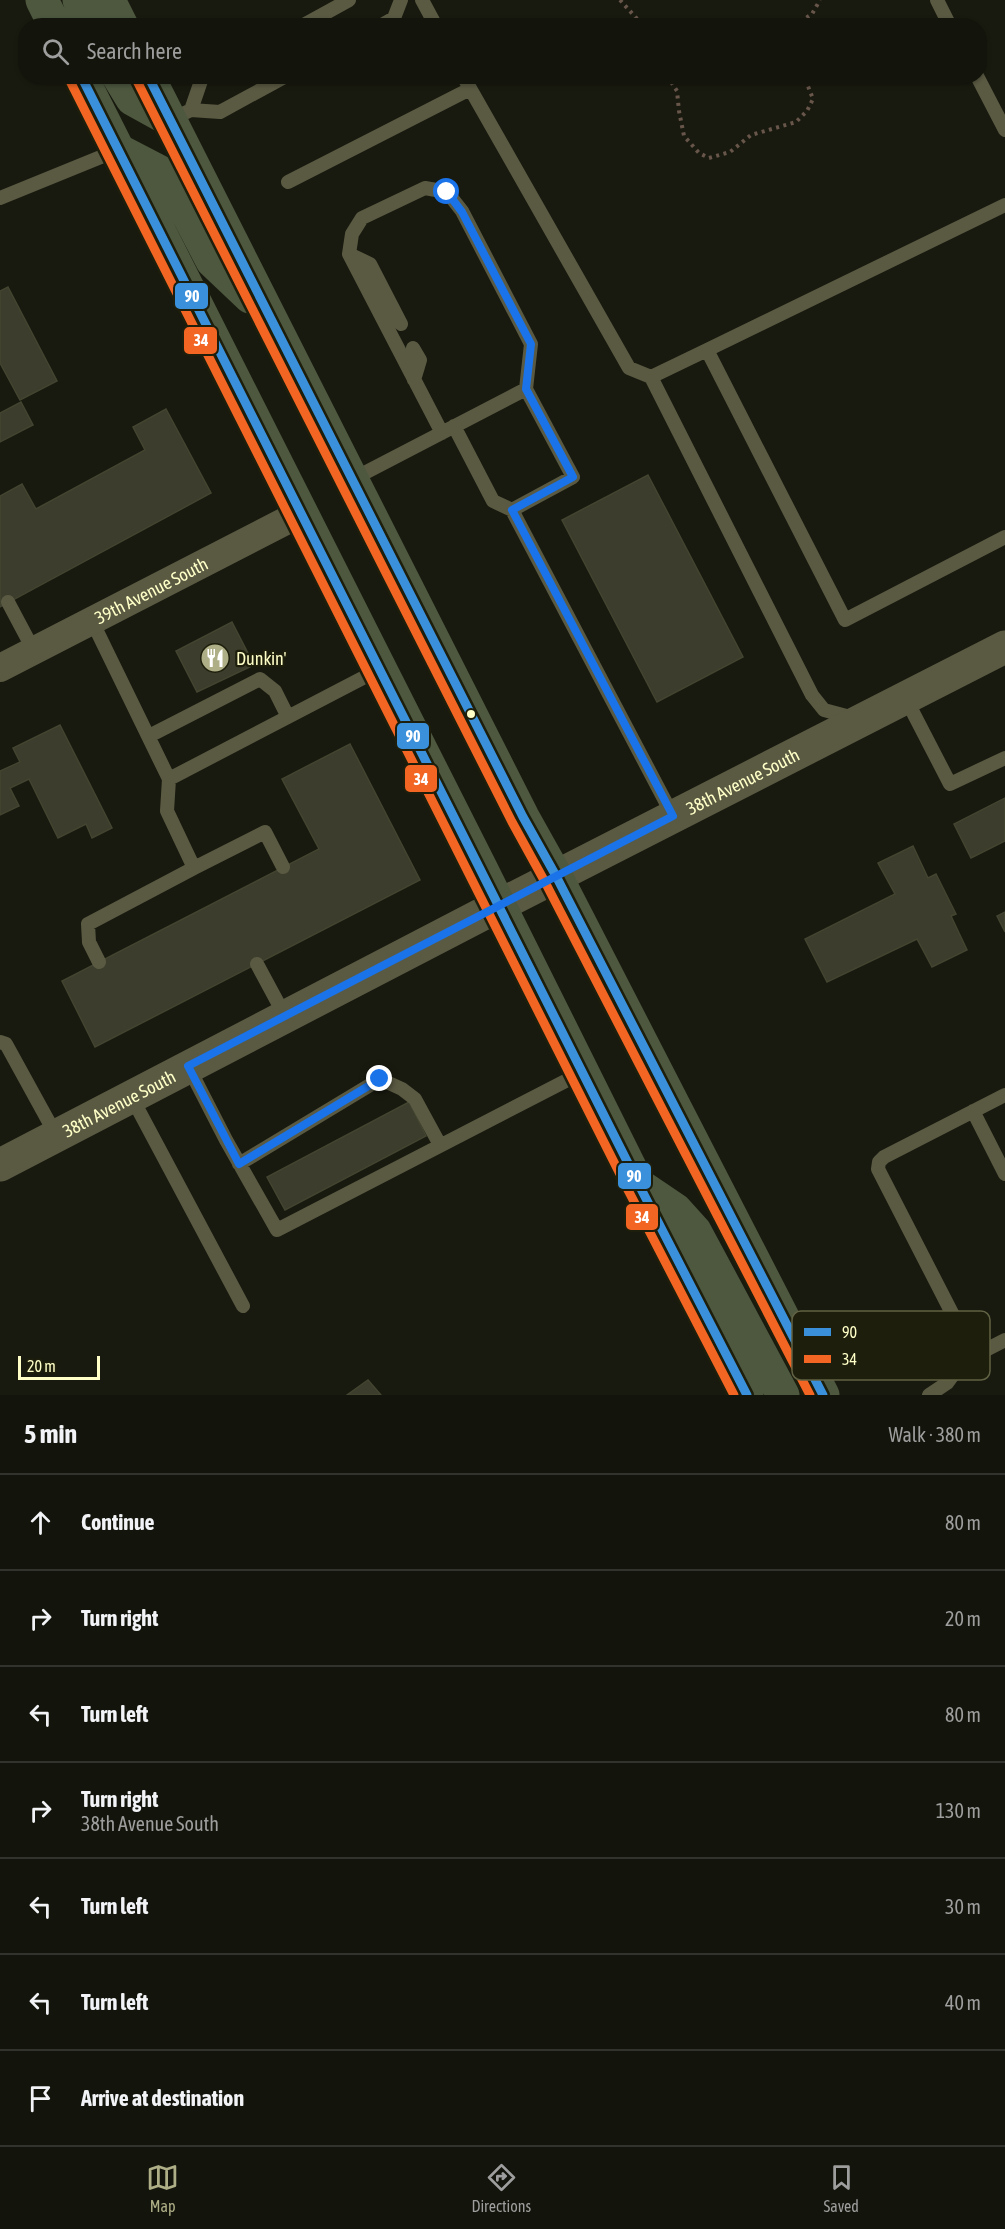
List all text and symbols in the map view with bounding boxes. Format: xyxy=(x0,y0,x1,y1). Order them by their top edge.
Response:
search box xyxy=(18,18,987,84)
icon: search xyxy=(39,35,72,68)
text: Search here xyxy=(87,38,182,64)
route start xyxy=(433,178,459,204)
line badge: 90 xyxy=(174,282,209,310)
text: 90 xyxy=(184,287,200,305)
line badge: 34 xyxy=(183,326,218,355)
text: 34 xyxy=(193,331,209,349)
street label: 39th Avenue South xyxy=(91,552,211,628)
restaurant icon: Dunkin' xyxy=(199,642,231,674)
place label: Dunkin' xyxy=(236,648,286,669)
unlabelled marker xyxy=(465,708,477,720)
line badge: 90 xyxy=(396,722,430,750)
text: 90 xyxy=(405,727,421,745)
street label: 38th Avenue South xyxy=(682,743,803,819)
line badge: 34 xyxy=(404,764,438,793)
text: 34 xyxy=(413,770,429,788)
street label: 38th Avenue South xyxy=(59,1065,179,1141)
route end xyxy=(366,1065,392,1091)
line badge: 90 xyxy=(617,1162,652,1190)
text: 90 xyxy=(626,1167,642,1185)
line badge: 34 xyxy=(625,1203,659,1231)
text: 34 xyxy=(634,1208,650,1226)
legend xyxy=(792,1311,990,1380)
text: 90 xyxy=(842,1323,857,1341)
text: 34 xyxy=(842,1350,857,1368)
scale bar xyxy=(18,1353,100,1380)
text: 20 m xyxy=(27,1357,56,1375)
text: 5 min xyxy=(24,1419,77,1449)
text: Walk · 380 m xyxy=(889,1423,981,1446)
icon: ahead xyxy=(24,1506,57,1539)
text: Continue xyxy=(81,1509,155,1535)
text: 80 m xyxy=(945,1511,981,1534)
icon: right xyxy=(24,1602,57,1635)
text: Turn right xyxy=(81,1605,158,1631)
text: 20 m xyxy=(945,1607,981,1630)
icon: left xyxy=(24,1698,57,1731)
text: Turn left xyxy=(81,1701,148,1727)
text: 80 m xyxy=(945,1703,981,1726)
text: Turn right xyxy=(81,1786,158,1812)
icon: right xyxy=(24,1794,57,1827)
text: 130 m xyxy=(936,1799,981,1822)
text: 38th Avenue South xyxy=(81,1812,219,1835)
icon: left xyxy=(24,1890,57,1923)
text: Turn left xyxy=(81,1893,148,1919)
text: 30 m xyxy=(945,1895,981,1918)
icon: left xyxy=(24,1986,57,2019)
text: Turn left xyxy=(81,1989,148,2015)
text: 40 m xyxy=(945,1991,981,2014)
icon: arrive xyxy=(24,2082,57,2115)
text: Arrive at destination xyxy=(81,2085,244,2111)
tab: Map xyxy=(146,2161,179,2215)
tab: Directions xyxy=(471,2161,531,2215)
tab: Saved xyxy=(823,2161,859,2215)

